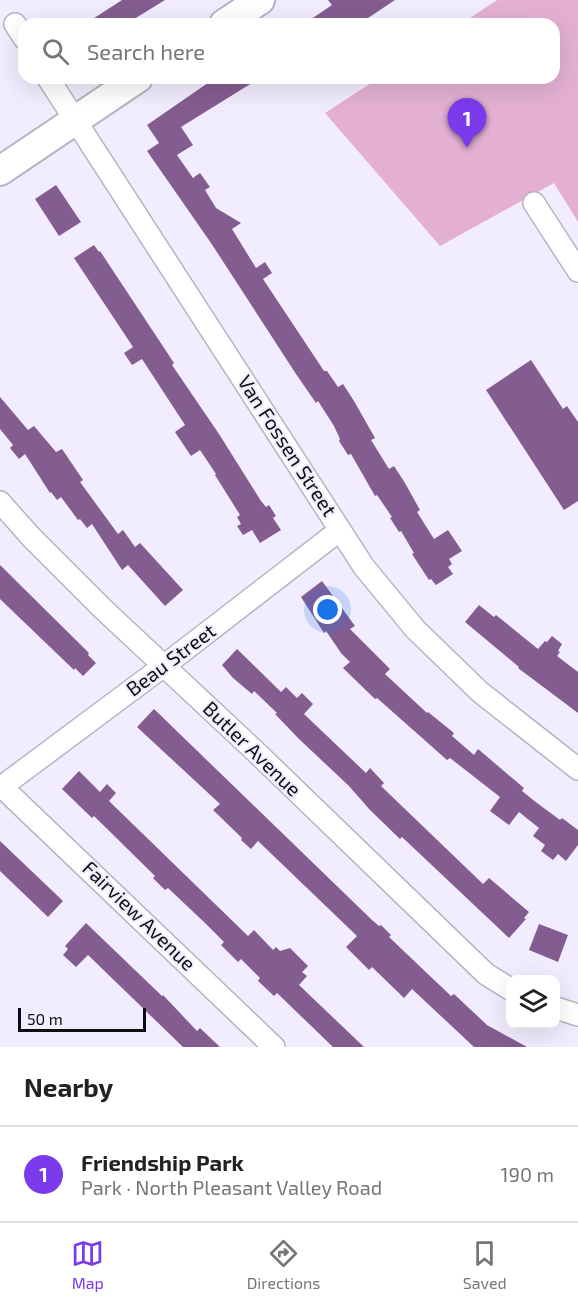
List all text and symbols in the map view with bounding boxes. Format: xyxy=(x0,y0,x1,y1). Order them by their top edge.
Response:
search box xyxy=(18,18,560,84)
icon: search xyxy=(39,35,72,68)
text: Search here xyxy=(87,38,205,64)
pin: 1 xyxy=(448,98,486,148)
street label: Van Fossen Street xyxy=(233,370,343,521)
your location xyxy=(313,595,342,624)
street label: Beau Street xyxy=(121,618,220,701)
street label: Butler Avenue xyxy=(199,696,307,801)
street label: Fairview Avenue xyxy=(78,855,201,975)
map controls xyxy=(506,975,560,1029)
button: layers xyxy=(506,975,560,1029)
scale bar xyxy=(18,1005,146,1032)
text: 50 m xyxy=(27,1009,63,1028)
text: Nearby xyxy=(24,1071,113,1102)
text: Friendship Park xyxy=(81,1149,244,1175)
text: 1 xyxy=(39,1162,48,1186)
text: 190 m xyxy=(501,1162,554,1186)
text: Park · North Pleasant Valley Road xyxy=(81,1175,382,1199)
tab: Map xyxy=(71,1237,104,1292)
tab: Directions xyxy=(247,1237,320,1292)
tab: Saved xyxy=(463,1237,507,1292)

